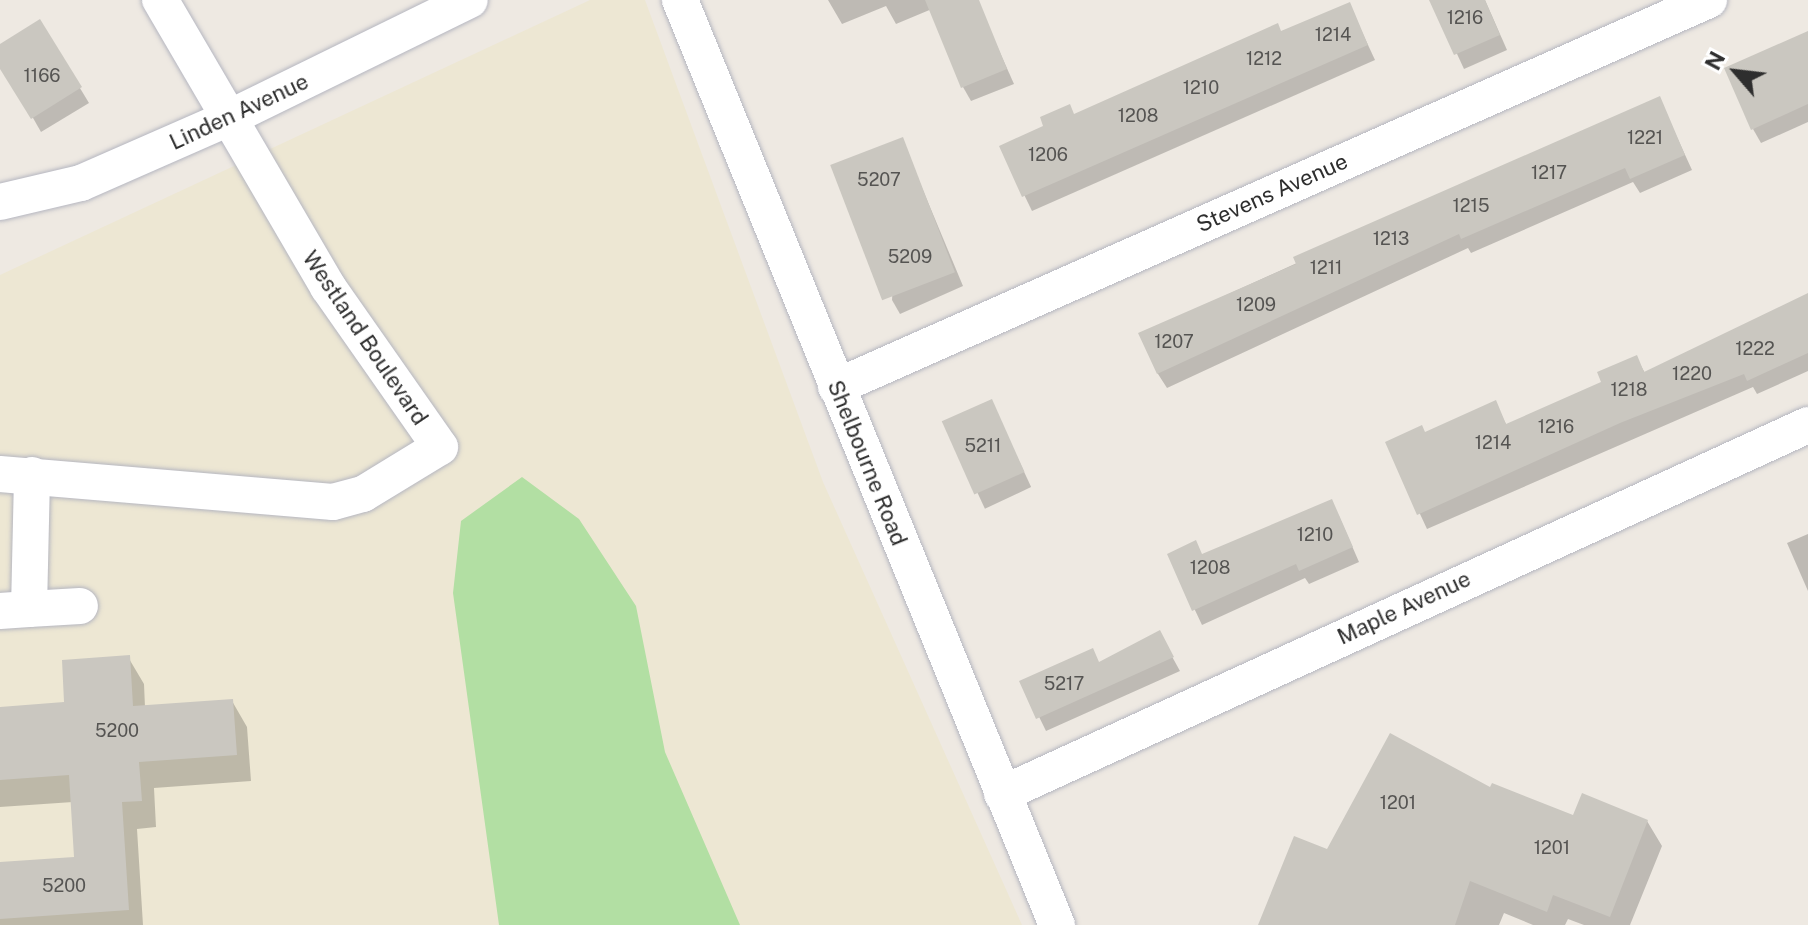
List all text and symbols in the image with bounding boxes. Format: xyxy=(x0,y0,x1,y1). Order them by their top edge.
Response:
house number: 1216 xyxy=(1447,7,1483,29)
house number: 1214 xyxy=(1315,24,1351,46)
north arrow xyxy=(1696,32,1776,112)
text: N xyxy=(1699,47,1730,74)
house number: 1212 xyxy=(1246,48,1282,70)
house number: 1166 xyxy=(24,65,60,87)
street label: Linden Avenue xyxy=(165,68,313,156)
house number: 1210 xyxy=(1183,77,1219,99)
house number: 1208 xyxy=(1118,105,1158,127)
house number: 1221 xyxy=(1627,127,1663,149)
house number: 1206 xyxy=(1028,144,1068,166)
street label: Stevens Avenue xyxy=(1192,148,1352,238)
house number: 1217 xyxy=(1531,162,1567,184)
house number: 5207 xyxy=(857,169,901,191)
house number: 1215 xyxy=(1453,195,1489,217)
house number: 1213 xyxy=(1373,228,1409,250)
street label: Westland Boulevard xyxy=(297,246,433,430)
house number: 5209 xyxy=(888,246,932,268)
house number: 1211 xyxy=(1310,257,1342,279)
house number: 1209 xyxy=(1236,294,1276,316)
house number: 1207 xyxy=(1154,331,1194,353)
house number: 1222 xyxy=(1735,338,1775,360)
house number: 1220 xyxy=(1672,363,1712,385)
street label: Shelbourne Road xyxy=(822,376,912,550)
house number: 1218 xyxy=(1610,379,1648,401)
house number: 1216 xyxy=(1538,416,1574,438)
house number: 1214 xyxy=(1475,432,1511,454)
house number: 5211 xyxy=(965,435,1001,457)
house number: 1210 xyxy=(1297,524,1333,546)
house number: 1208 xyxy=(1190,557,1230,579)
street label: Maple Avenue xyxy=(1333,566,1475,650)
house number: 5217 xyxy=(1044,673,1084,695)
house number: 5200 xyxy=(95,720,139,742)
house number: 1201 xyxy=(1380,792,1416,814)
house number: 1201 xyxy=(1534,837,1570,859)
house number: 5200 xyxy=(42,875,86,897)

